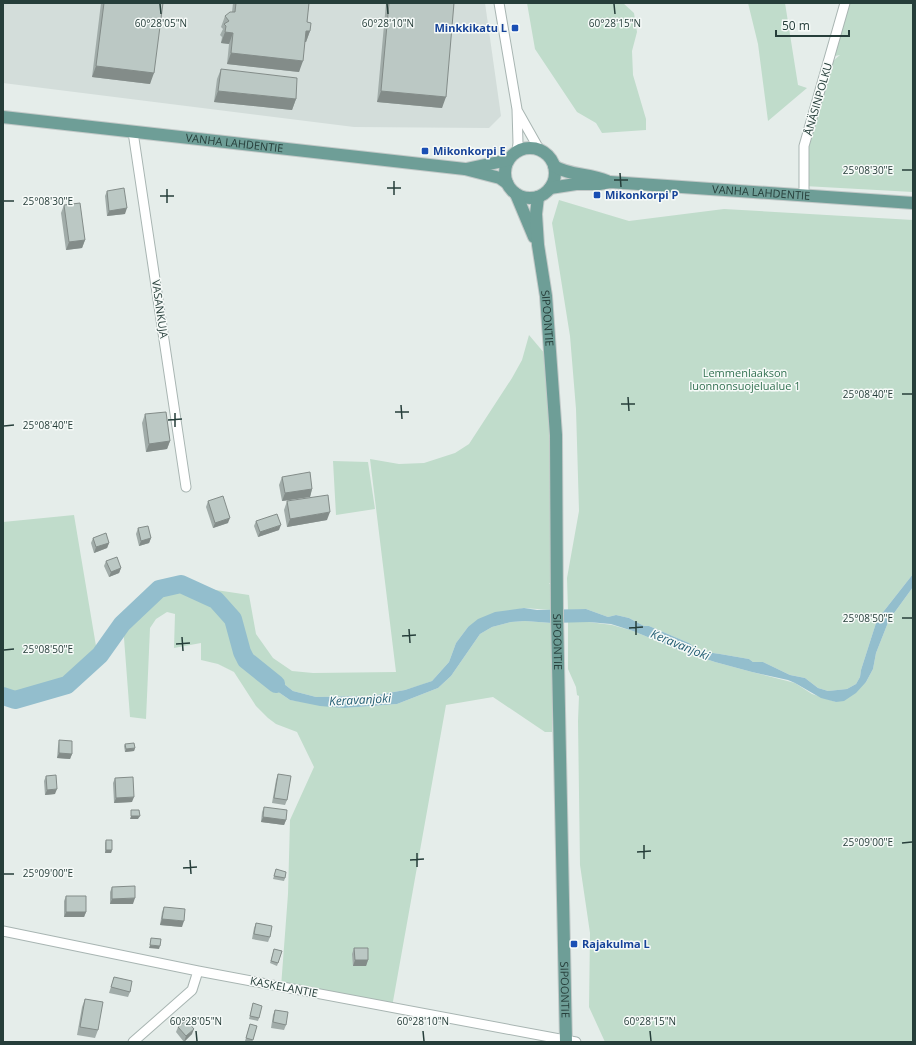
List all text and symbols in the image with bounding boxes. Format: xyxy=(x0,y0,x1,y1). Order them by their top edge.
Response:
scale bar xyxy=(776,12,849,38)
text: 60°28'05"N xyxy=(135,16,187,30)
text: 60°28'10"N xyxy=(362,16,414,30)
text: 60°28'15"N xyxy=(589,16,641,30)
text: 50 m xyxy=(782,17,810,34)
place label: Minkkikatu L xyxy=(435,20,507,35)
marker: Minkkikatu L xyxy=(510,23,520,33)
street label: ÅNÄSINPOLKU xyxy=(800,61,835,137)
street label: VANHA LAHDENTIE xyxy=(185,130,284,156)
place label: Mikonkorpi E xyxy=(433,143,506,158)
marker: Mikonkorpi E xyxy=(420,146,430,156)
text: 25°08'30"E xyxy=(843,163,893,177)
street label: VANHA LAHDENTIE xyxy=(712,181,811,203)
place label: Mikonkorpi P xyxy=(605,187,678,202)
marker: Mikonkorpi P xyxy=(592,190,602,200)
text: 25°08'30"E xyxy=(23,194,73,208)
street label: VASANKUJA xyxy=(149,278,172,339)
street label: SIPOONTIE xyxy=(538,289,558,347)
park label: Lemmenlaakson luonnonsuojelualue 1 xyxy=(689,365,801,393)
text: 25°08'40"E xyxy=(843,387,893,401)
text: 25°08'40"E xyxy=(23,418,73,432)
text: 25°08'50"E xyxy=(843,611,893,625)
street label: SIPOONTIE xyxy=(550,613,566,670)
water label: Keravanjoki xyxy=(648,625,713,664)
text: 25°08'50"E xyxy=(23,642,73,656)
water label: Keravanjoki xyxy=(329,689,392,710)
text: 25°09'00"E xyxy=(843,835,893,849)
text: 25°09'00"E xyxy=(23,866,73,880)
place label: Rajakulma L xyxy=(582,936,650,951)
marker: Rajakulma L xyxy=(569,939,579,949)
street label: SIPOONTIE xyxy=(557,961,573,1018)
street label: KASKELANTIE xyxy=(249,973,319,1000)
text: 60°28'05"N xyxy=(170,1014,222,1028)
text: 60°28'10"N xyxy=(397,1014,449,1028)
text: 60°28'15"N xyxy=(624,1014,676,1028)

